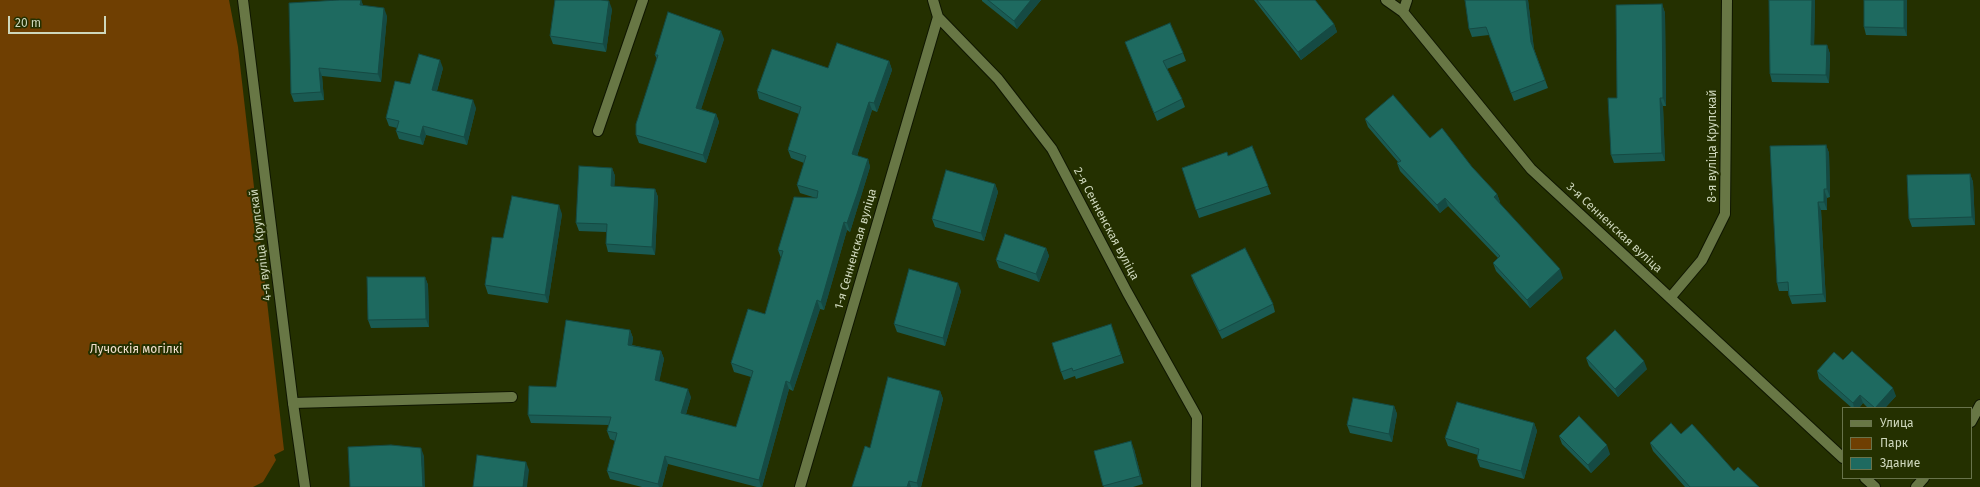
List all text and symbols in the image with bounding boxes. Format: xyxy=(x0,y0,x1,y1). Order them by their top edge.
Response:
scale bar xyxy=(10,8,108,34)
text: 20 m xyxy=(15,16,41,30)
street label: 8-я вуліца Крупскай xyxy=(1706,89,1720,203)
street label: 2-я Сенненская вуліца xyxy=(1070,165,1142,283)
street label: 3-я Сенненская вуліца xyxy=(1563,180,1665,276)
street label: 1-я Сенненская вуліца xyxy=(832,187,880,311)
street label: 4-я вуліца Крупскай xyxy=(247,188,275,302)
park label: Лучоскія могілкі xyxy=(90,343,182,357)
legend xyxy=(1842,407,1972,479)
text: Улица xyxy=(1880,416,1914,430)
text: Парк xyxy=(1880,436,1908,450)
text: Здание xyxy=(1880,456,1920,470)

